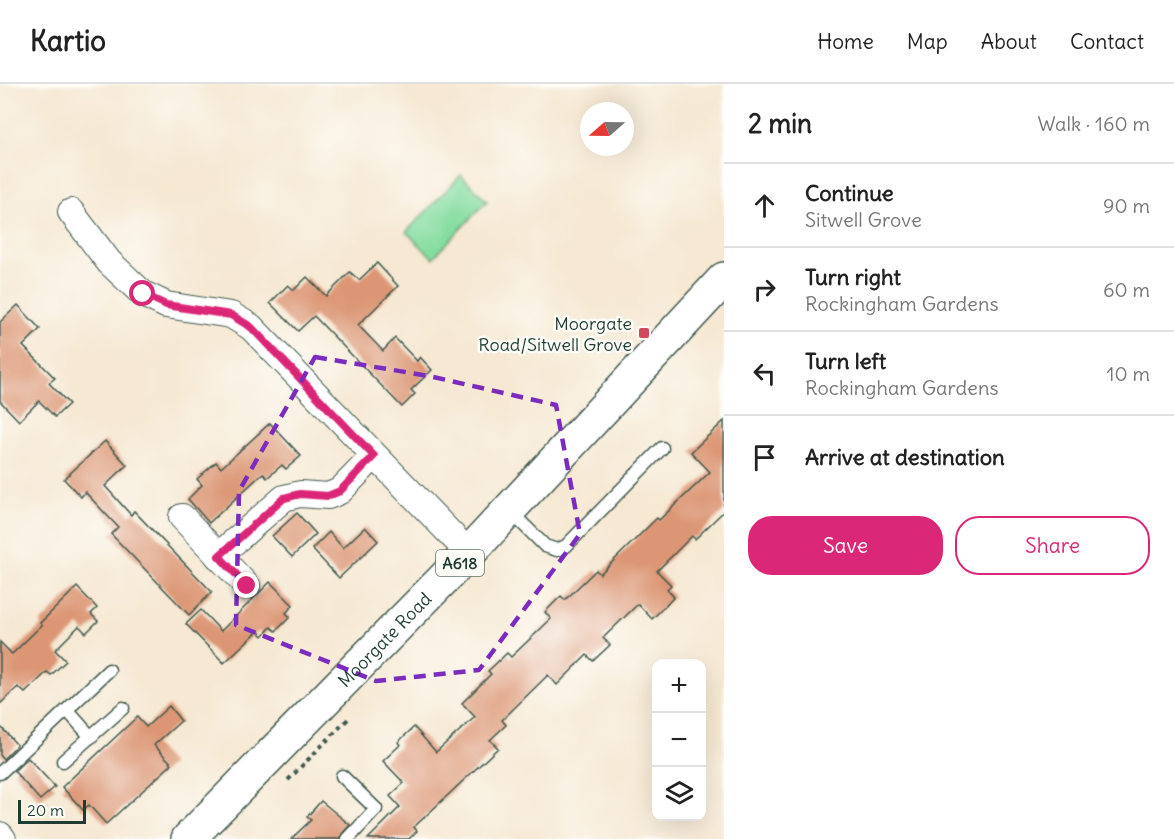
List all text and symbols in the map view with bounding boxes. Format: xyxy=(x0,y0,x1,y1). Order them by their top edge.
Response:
text: Kartio xyxy=(30,23,106,59)
text: Home xyxy=(817,28,874,55)
text: Map xyxy=(907,28,948,55)
text: About xyxy=(981,28,1037,55)
text: Contact xyxy=(1070,28,1144,55)
north arrow xyxy=(580,102,634,156)
text: 2 min xyxy=(748,107,812,140)
text: Walk · 160 m xyxy=(1037,111,1150,136)
text: Continue xyxy=(805,179,894,207)
icon: ahead xyxy=(748,189,781,222)
text: 90 m xyxy=(1103,193,1150,218)
text: Sitwell Grove xyxy=(805,207,922,232)
text: Turn right xyxy=(805,263,901,291)
icon: right xyxy=(748,273,781,306)
text: 60 m xyxy=(1103,277,1150,302)
route start xyxy=(129,280,155,306)
text: Rockingham Gardens xyxy=(805,291,999,316)
place label: Moorgate Road/Sitwell Grove xyxy=(478,312,632,356)
marker: Moorgate Road/Sitwell Grove xyxy=(637,326,651,340)
text: Turn left xyxy=(805,347,886,375)
icon: left xyxy=(748,357,781,390)
text: 10 m xyxy=(1107,361,1150,386)
text: Rockingham Gardens xyxy=(805,375,999,400)
icon: arrive xyxy=(748,441,781,474)
text: Arrive at destination xyxy=(805,443,1005,471)
button: Save xyxy=(748,516,943,575)
button: Share xyxy=(955,516,1150,575)
road number: A618 xyxy=(436,550,484,576)
route end xyxy=(233,572,259,598)
street label: Moorgate Road xyxy=(332,587,436,692)
map controls xyxy=(652,659,706,821)
button: + xyxy=(652,659,706,713)
button: − xyxy=(652,713,706,767)
button: layers xyxy=(652,767,706,821)
scale bar xyxy=(18,797,86,824)
text: 20 m xyxy=(27,800,64,820)

